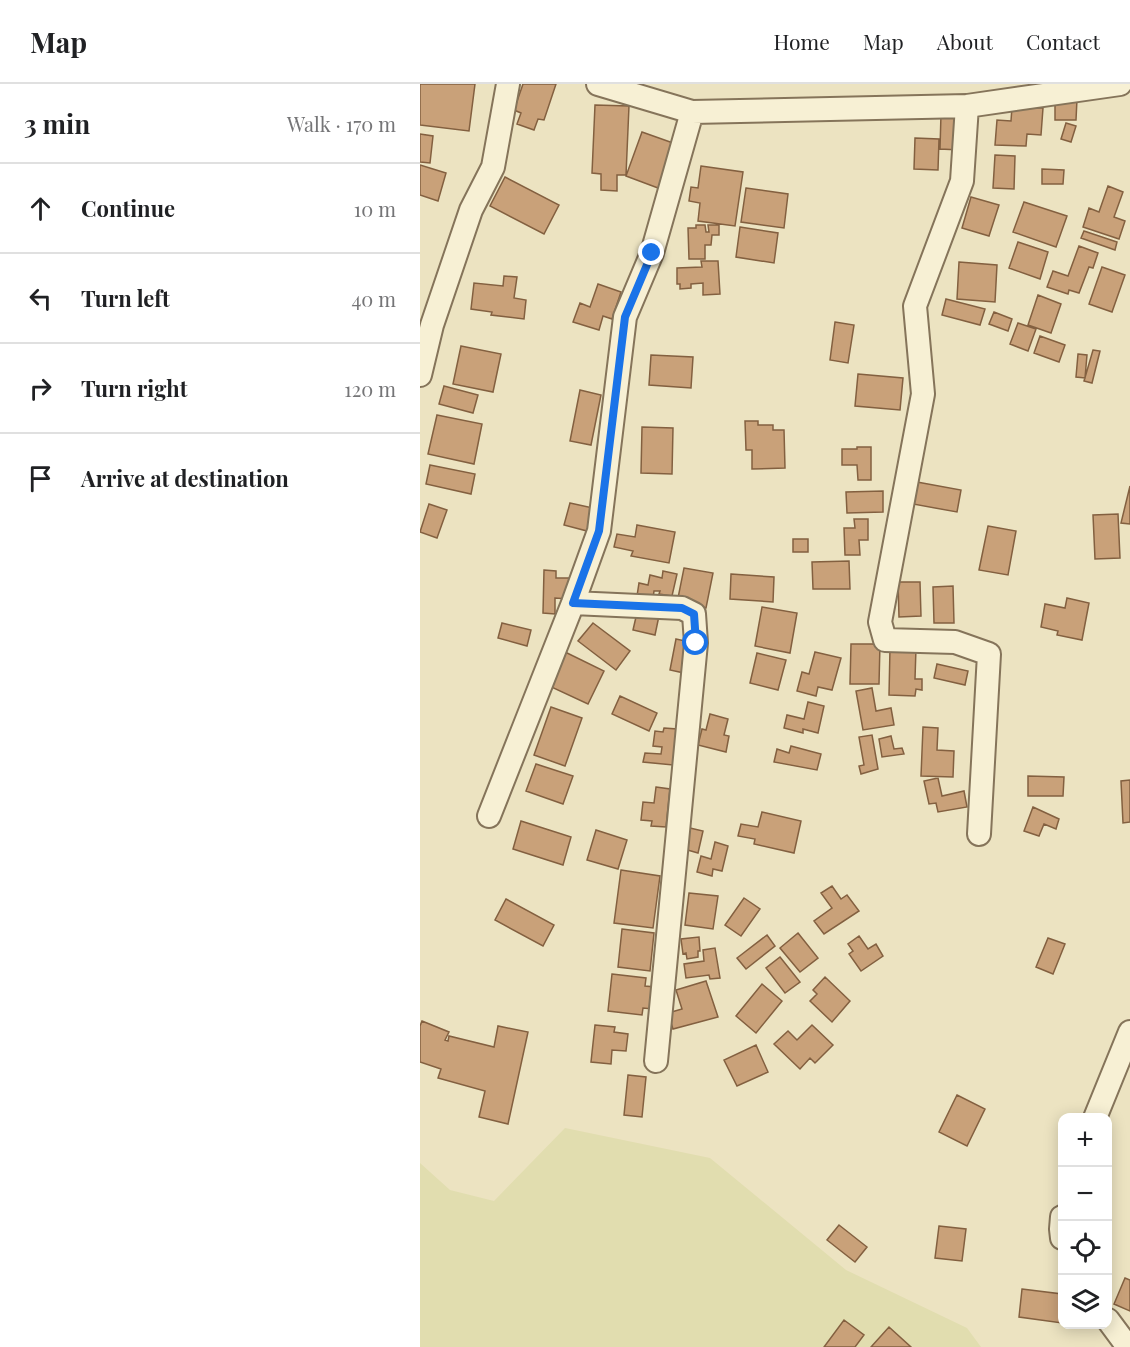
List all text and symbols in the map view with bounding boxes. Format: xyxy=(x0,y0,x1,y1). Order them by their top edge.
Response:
text: Map xyxy=(30,23,87,60)
text: Home xyxy=(774,27,830,55)
text: Map xyxy=(863,27,904,55)
text: About xyxy=(937,27,993,55)
text: Contact xyxy=(1026,27,1100,55)
text: 3 min xyxy=(24,106,90,141)
text: Walk · 170 m xyxy=(287,110,396,137)
icon: ahead xyxy=(24,192,57,225)
text: Continue xyxy=(81,193,175,223)
text: 10 m xyxy=(354,195,396,222)
route end xyxy=(638,239,664,265)
icon: left xyxy=(24,282,57,315)
text: Turn left xyxy=(81,283,170,313)
text: 40 m xyxy=(351,285,396,312)
icon: right xyxy=(24,372,57,405)
text: Turn right xyxy=(81,373,187,403)
text: 120 m xyxy=(344,375,396,402)
icon: arrive xyxy=(24,462,57,495)
text: Arrive at destination xyxy=(81,463,289,493)
route start xyxy=(682,629,708,655)
map controls xyxy=(1058,1113,1112,1329)
button: + xyxy=(1058,1113,1112,1167)
button: − xyxy=(1058,1167,1112,1221)
button: locate xyxy=(1058,1221,1112,1275)
button: layers xyxy=(1058,1275,1112,1329)

